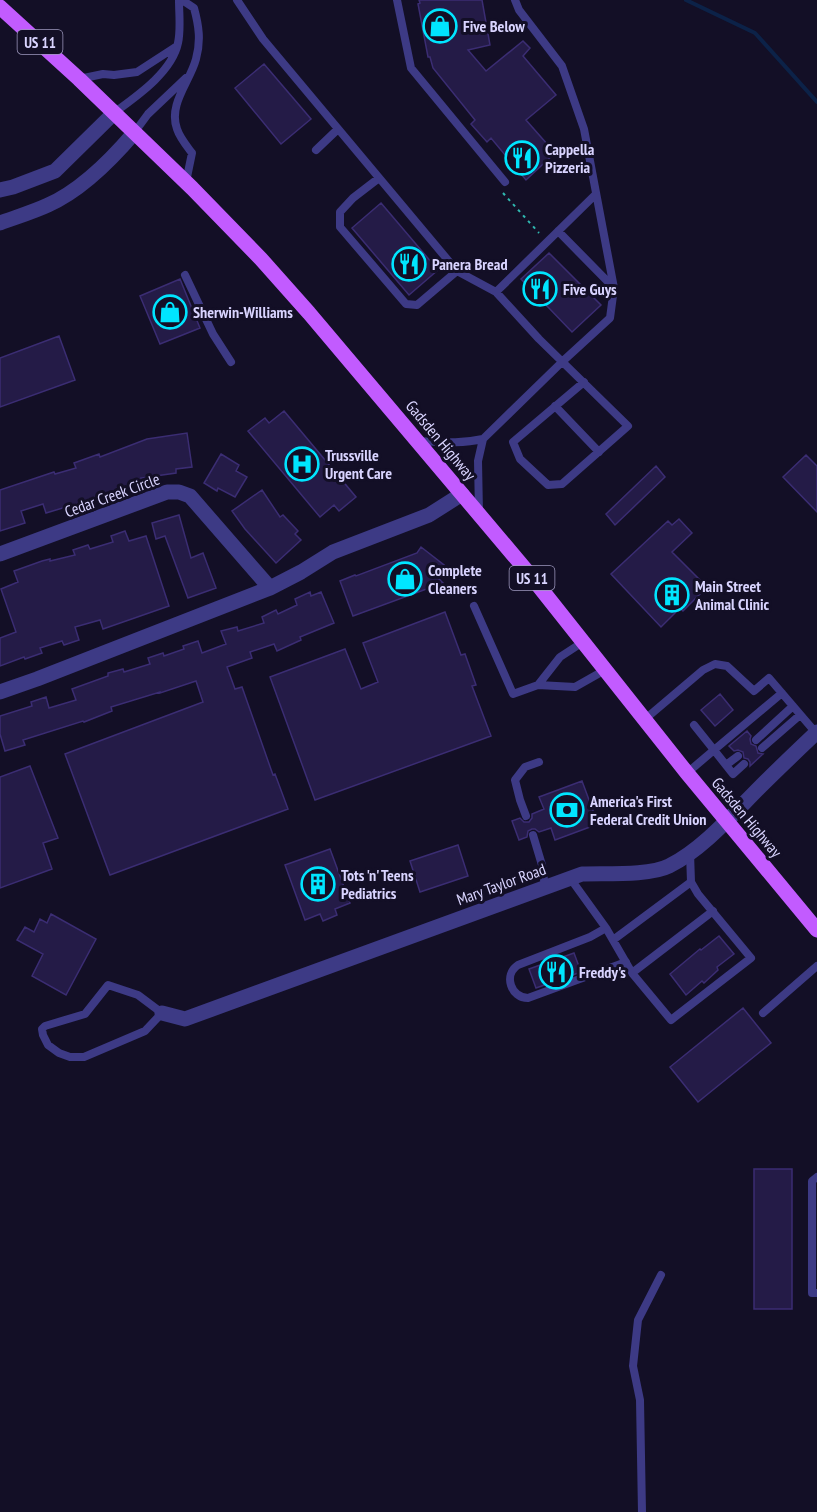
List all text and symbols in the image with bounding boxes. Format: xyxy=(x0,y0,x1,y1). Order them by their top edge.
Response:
shop icon: Five Below xyxy=(422,8,458,44)
place label: Five Below xyxy=(463,16,525,36)
road number: US 11 xyxy=(18,30,63,54)
place label: Cappella Pizzeria xyxy=(545,139,595,177)
restaurant icon: Cappella Pizzeria xyxy=(504,140,540,176)
restaurant icon: Panera Bread xyxy=(391,246,427,282)
place label: Panera Bread xyxy=(432,254,508,274)
restaurant icon: Five Guys xyxy=(522,271,558,307)
place label: Five Guys xyxy=(563,279,617,299)
shop icon: Sherwin-Williams xyxy=(152,294,188,330)
place label: Sherwin-Williams xyxy=(193,302,293,322)
street label: Gadsden Highway xyxy=(402,396,480,484)
place label: Trussville Urgent Care xyxy=(325,445,392,483)
hospital icon: Trussville Urgent Care xyxy=(284,446,320,482)
street label: Cedar Creek Circle xyxy=(62,469,162,521)
place label: Complete Cleaners xyxy=(428,560,482,598)
shop icon: Complete Cleaners xyxy=(387,561,423,597)
road number: US 11 xyxy=(510,566,554,590)
place label: Main Street Animal Clinic xyxy=(694,576,770,614)
building icon: Main Street Animal Clinic xyxy=(654,577,690,613)
street label: Gadsden Highway xyxy=(708,773,786,861)
place label: America's First Federal Credit Union xyxy=(589,791,707,829)
bank icon: America's First Federal Credit Union xyxy=(549,792,585,828)
street label: Mary Taylor Road xyxy=(454,859,548,909)
place label: Tots 'n' Teens Pediatrics xyxy=(341,865,414,903)
building icon: Tots 'n' Teens Pediatrics xyxy=(300,866,336,902)
restaurant icon: Freddy's xyxy=(538,954,574,990)
place label: Freddy's xyxy=(579,962,626,982)

